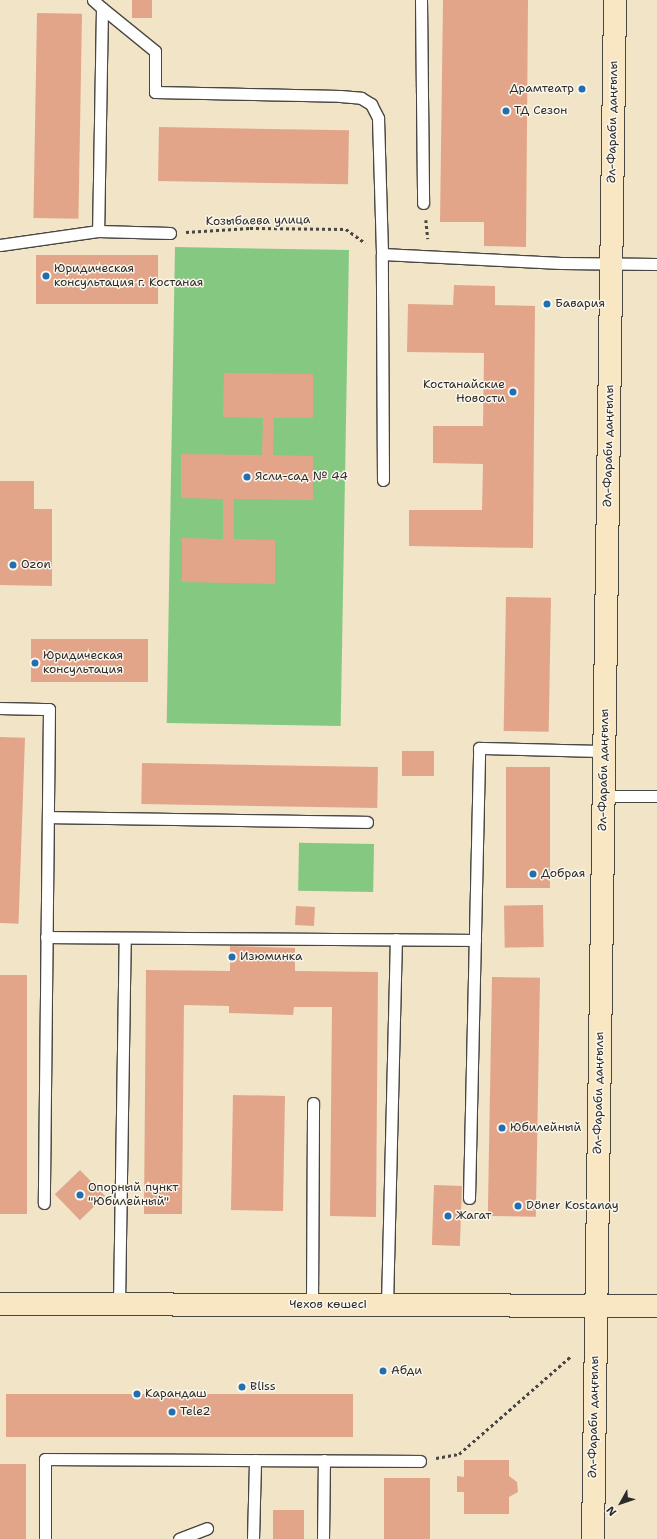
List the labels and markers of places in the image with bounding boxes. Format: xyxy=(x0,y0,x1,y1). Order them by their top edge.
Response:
place label: Драмтеатр xyxy=(510,82,574,96)
marker: Драмтеатр xyxy=(577,84,587,94)
place label: ТД Сезон xyxy=(514,104,567,118)
marker: ТД Сезон xyxy=(501,106,511,116)
place label: Юридическая консультация г. Костаная xyxy=(54,262,203,290)
marker: Юридическая консультация г. Костаная xyxy=(41,271,51,281)
place label: Бавария xyxy=(555,297,605,311)
marker: Бавария xyxy=(542,299,552,309)
place label: Костанайские Новости xyxy=(423,378,505,406)
marker: Костанайские Новости xyxy=(508,387,518,397)
place label: Ясли-сад № 44 xyxy=(255,470,348,484)
marker: Ясли-сад № 44 xyxy=(242,472,252,482)
place label: Ozon xyxy=(21,558,51,572)
marker: Ozon xyxy=(8,560,18,570)
place label: Юридическая консультация xyxy=(43,649,123,677)
marker: Юридическая консультация xyxy=(30,658,40,668)
place label: Добрая xyxy=(541,867,585,881)
marker: Добрая xyxy=(528,869,538,879)
place label: Изюминка xyxy=(240,950,302,964)
marker: Изюминка xyxy=(227,952,237,962)
place label: Юбилейный xyxy=(510,1121,581,1135)
marker: Юбилейный xyxy=(497,1123,507,1133)
place label: Опорный пункт "Юбилейный" xyxy=(88,1181,178,1209)
marker: Опорный пункт "Юбилейный" xyxy=(75,1190,85,1200)
place label: Döner Kostanay xyxy=(526,1199,619,1213)
marker: Döner Kostanay xyxy=(513,1201,523,1211)
place label: Жагат xyxy=(456,1209,491,1223)
marker: Жагат xyxy=(443,1211,453,1221)
place label: Абди xyxy=(391,1364,422,1378)
marker: Абди xyxy=(378,1366,388,1376)
place label: Bliss xyxy=(250,1380,276,1394)
marker: Bliss xyxy=(237,1382,247,1392)
place label: Карандаш xyxy=(145,1387,207,1401)
marker: Карандаш xyxy=(132,1389,142,1399)
place label: Tele2 xyxy=(180,1405,211,1419)
marker: Tele2 xyxy=(167,1407,177,1417)

